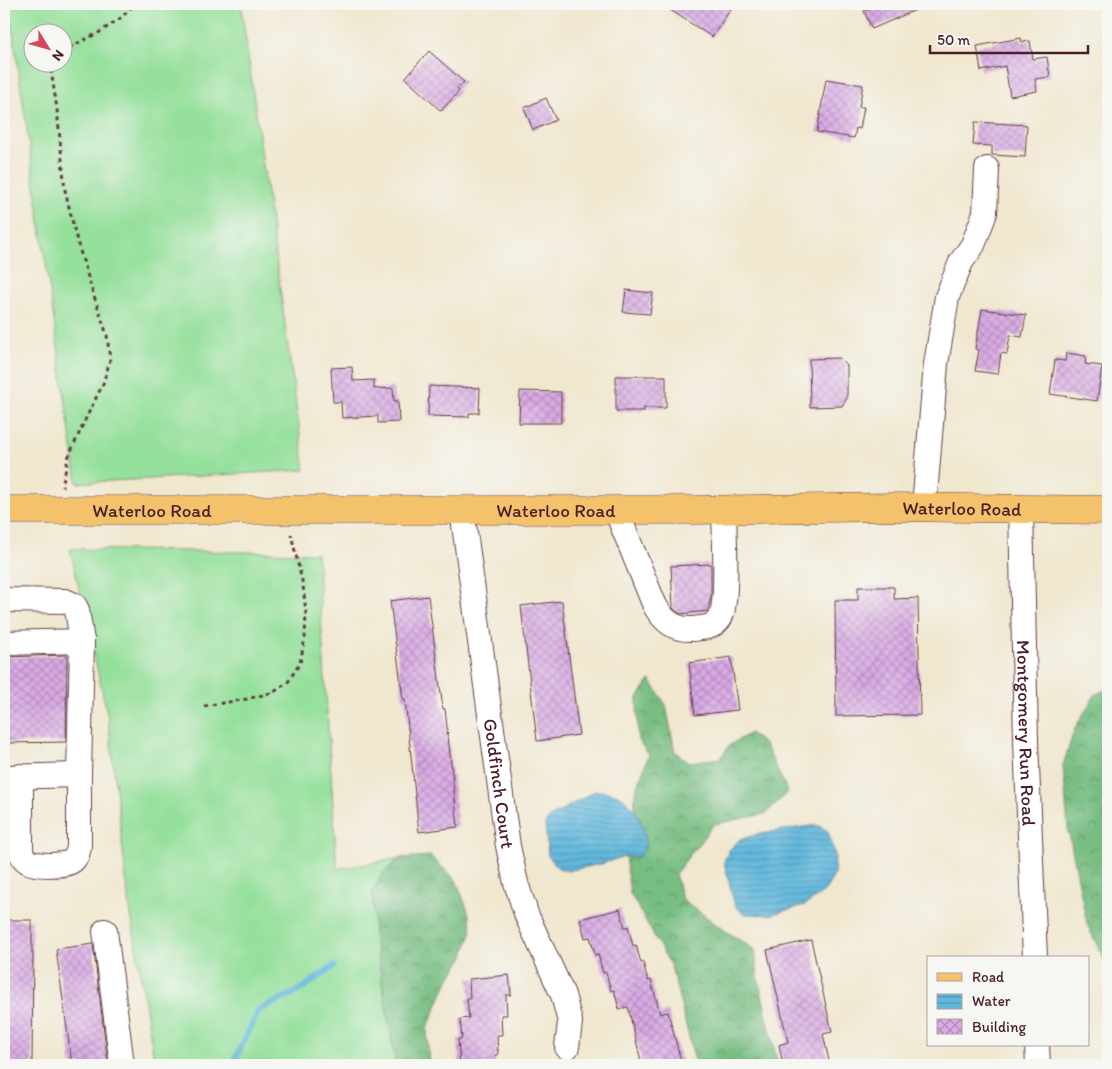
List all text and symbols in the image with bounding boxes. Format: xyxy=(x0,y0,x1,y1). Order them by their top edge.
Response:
north arrow xyxy=(22,22,72,72)
scale bar xyxy=(930,22,1087,54)
text: 50 m xyxy=(937,31,970,49)
text: N xyxy=(48,47,68,64)
street label: Waterloo Road xyxy=(902,496,1022,521)
street label: Waterloo Road xyxy=(92,499,212,522)
street label: Waterloo Road xyxy=(496,499,616,522)
street label: Montgomery Run Road xyxy=(1012,640,1041,826)
street label: Goldfinch Court xyxy=(479,717,519,850)
legend xyxy=(927,956,1090,1046)
text: Road xyxy=(972,968,1005,986)
text: Water xyxy=(972,992,1011,1010)
text: Building xyxy=(972,1018,1026,1036)

